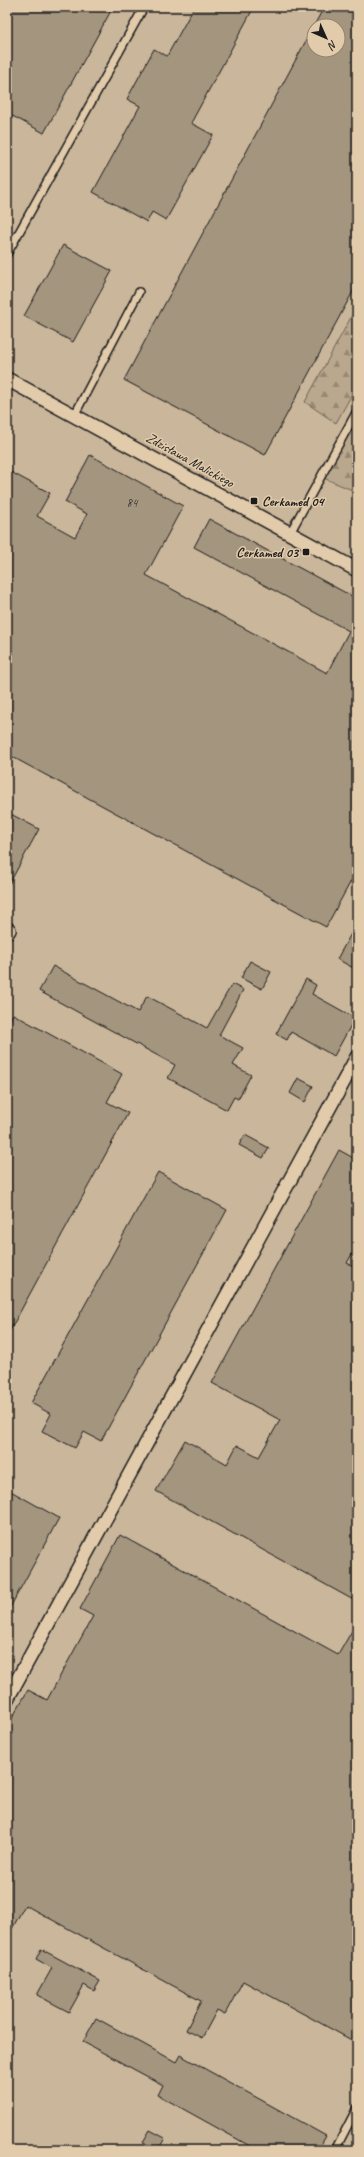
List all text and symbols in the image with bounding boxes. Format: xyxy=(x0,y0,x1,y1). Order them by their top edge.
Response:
north arrow xyxy=(306,18,346,58)
text: N xyxy=(324,38,340,54)
street label: Zdzisława Malickiego xyxy=(143,429,238,492)
place label: Cerkamed 04 xyxy=(262,493,325,510)
house number: 84 xyxy=(127,495,139,511)
marker: Cerkamed 04 xyxy=(249,496,259,506)
place label: Cerkamed 03 xyxy=(236,544,300,561)
marker: Cerkamed 03 xyxy=(301,547,311,557)

